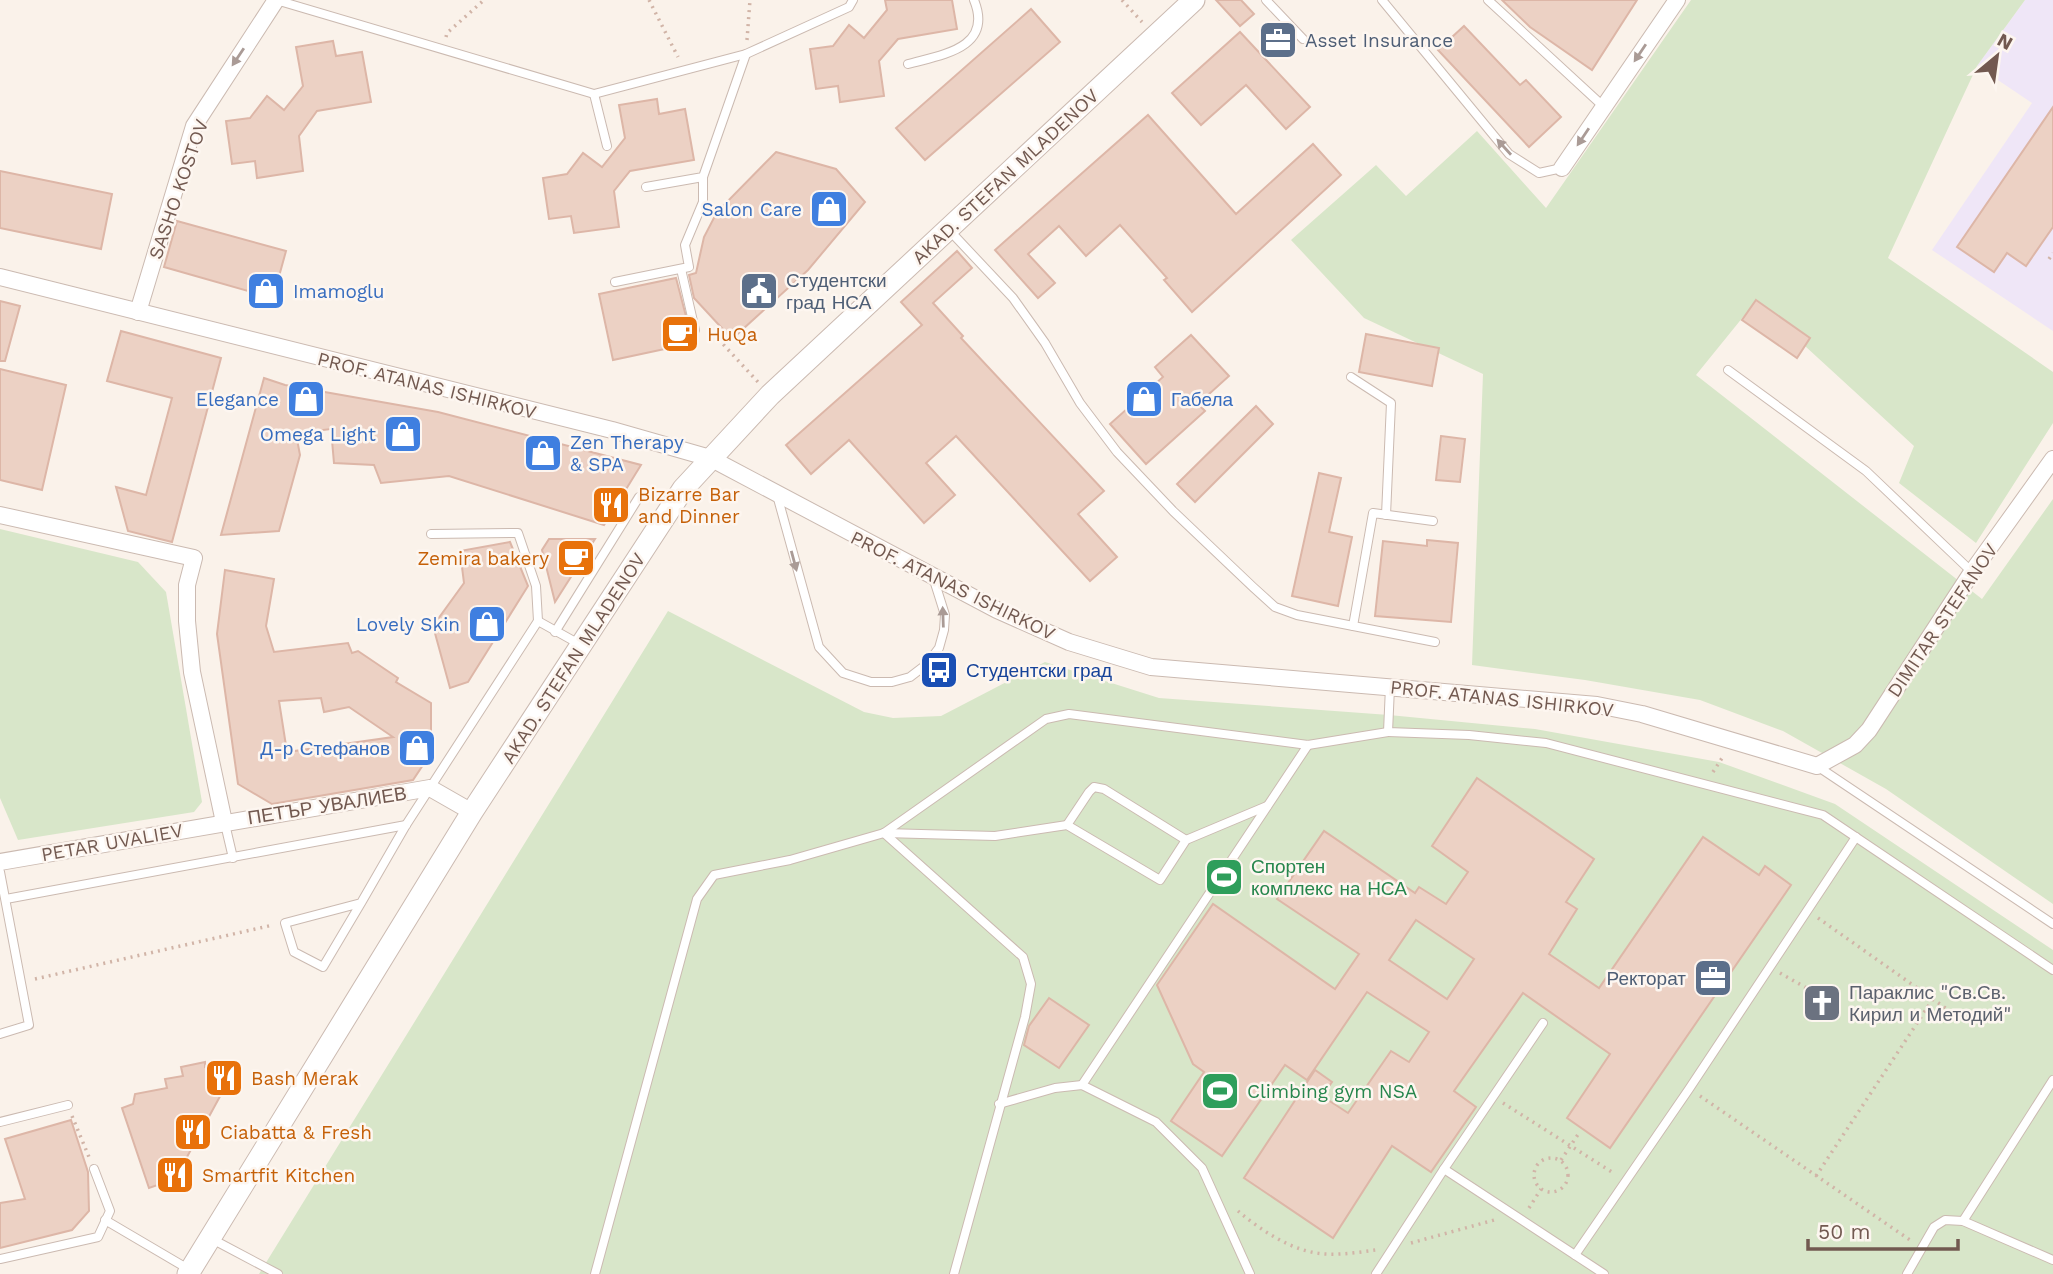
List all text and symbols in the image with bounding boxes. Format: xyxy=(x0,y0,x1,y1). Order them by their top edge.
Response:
office icon: Asset Insurance xyxy=(1257,19,1299,61)
north arrow xyxy=(1962,21,2032,91)
text: N xyxy=(1993,28,2017,55)
place label: Asset Insurance xyxy=(1305,29,1453,52)
one-way arrow xyxy=(1634,43,1647,63)
one-way arrow xyxy=(231,47,244,66)
street label: AKAD. STEFAN MLADENOV xyxy=(907,84,1103,269)
street label: SASHO KOSTOV xyxy=(144,116,213,262)
one-way arrow xyxy=(1577,128,1590,147)
one-way arrow xyxy=(1496,138,1512,156)
shop icon: Salon Care xyxy=(808,188,850,230)
place label: Salon Care xyxy=(702,198,802,221)
place label: Студентски град НСА xyxy=(786,269,887,314)
shop icon: Imamoglu xyxy=(245,270,287,312)
public building icon: Студентски град НСА xyxy=(738,270,780,312)
place label: Imamoglu xyxy=(293,280,385,303)
cafe icon: HuQa xyxy=(659,313,701,355)
place label: HuQa xyxy=(707,323,758,346)
street label: PROF. ATANAS ISHIRKOV xyxy=(315,347,539,424)
shop icon: Elegance xyxy=(285,378,327,420)
shop icon: Габела xyxy=(1123,378,1165,420)
place label: Elegance xyxy=(196,388,279,411)
place label: Габела xyxy=(1171,388,1233,411)
shop icon: Omega Light xyxy=(382,413,424,455)
place label: Omega Light xyxy=(260,423,376,446)
place label: Zen Therapy & SPA xyxy=(570,431,684,476)
shop icon: Zen Therapy & SPA xyxy=(522,432,564,474)
place label: Bizarre Bar and Dinner xyxy=(638,483,740,528)
restaurant icon: Bizarre Bar and Dinner xyxy=(590,484,632,526)
street label: PROF. ATANAS ISHIRKOV xyxy=(847,526,1059,645)
cafe icon: Zemira bakery xyxy=(555,537,597,579)
street label: DIMITAR STEFANOV xyxy=(1882,539,2002,702)
place label: Zemira bakery xyxy=(417,547,549,570)
street label: AKAD. STEFAN MLADENOV xyxy=(497,549,650,768)
one-way arrow xyxy=(789,550,800,572)
shop icon: Lovely Skin xyxy=(466,603,508,645)
one-way arrow xyxy=(938,606,949,628)
place label: Lovely Skin xyxy=(356,613,460,636)
bus stop icon: Студентски град xyxy=(918,649,960,691)
place label: Студентски град xyxy=(966,659,1112,682)
street label: PROF. ATANAS ISHIRKOV xyxy=(1389,675,1615,722)
shop icon: Д-р Стефанов xyxy=(396,727,438,769)
place label: Д-р Стефанов xyxy=(260,737,390,760)
street label: ПЕТЪР УВАЛИЕВ xyxy=(246,782,408,829)
street label: PETAR UVALIEV xyxy=(39,819,185,866)
place label: Спортен комплекс на НСА xyxy=(1251,855,1407,900)
sports icon: Спортен комплекс на НСА xyxy=(1203,856,1245,898)
office icon: Ректорат xyxy=(1692,957,1734,999)
place label: Ректорат xyxy=(1607,967,1686,990)
place label: Параклис "Св.Св. Кирил и Методий" xyxy=(1849,981,2011,1026)
church icon: Параклис "Св.Св. Кирил и Методий" xyxy=(1801,982,1843,1024)
restaurant icon: Bash Merak xyxy=(203,1057,245,1099)
place label: Bash Merak xyxy=(251,1067,359,1090)
sports icon: Climbing gym NSA xyxy=(1199,1070,1241,1112)
place label: Climbing gym NSA xyxy=(1247,1080,1418,1103)
restaurant icon: Ciabatta & Fresh xyxy=(172,1111,214,1153)
place label: Ciabatta & Fresh xyxy=(220,1121,372,1144)
restaurant icon: Smartfit Kitchen xyxy=(154,1154,196,1196)
place label: Smartfit Kitchen xyxy=(202,1164,355,1187)
scale bar xyxy=(1808,1208,1958,1252)
text: 50 m xyxy=(1818,1219,1870,1244)

